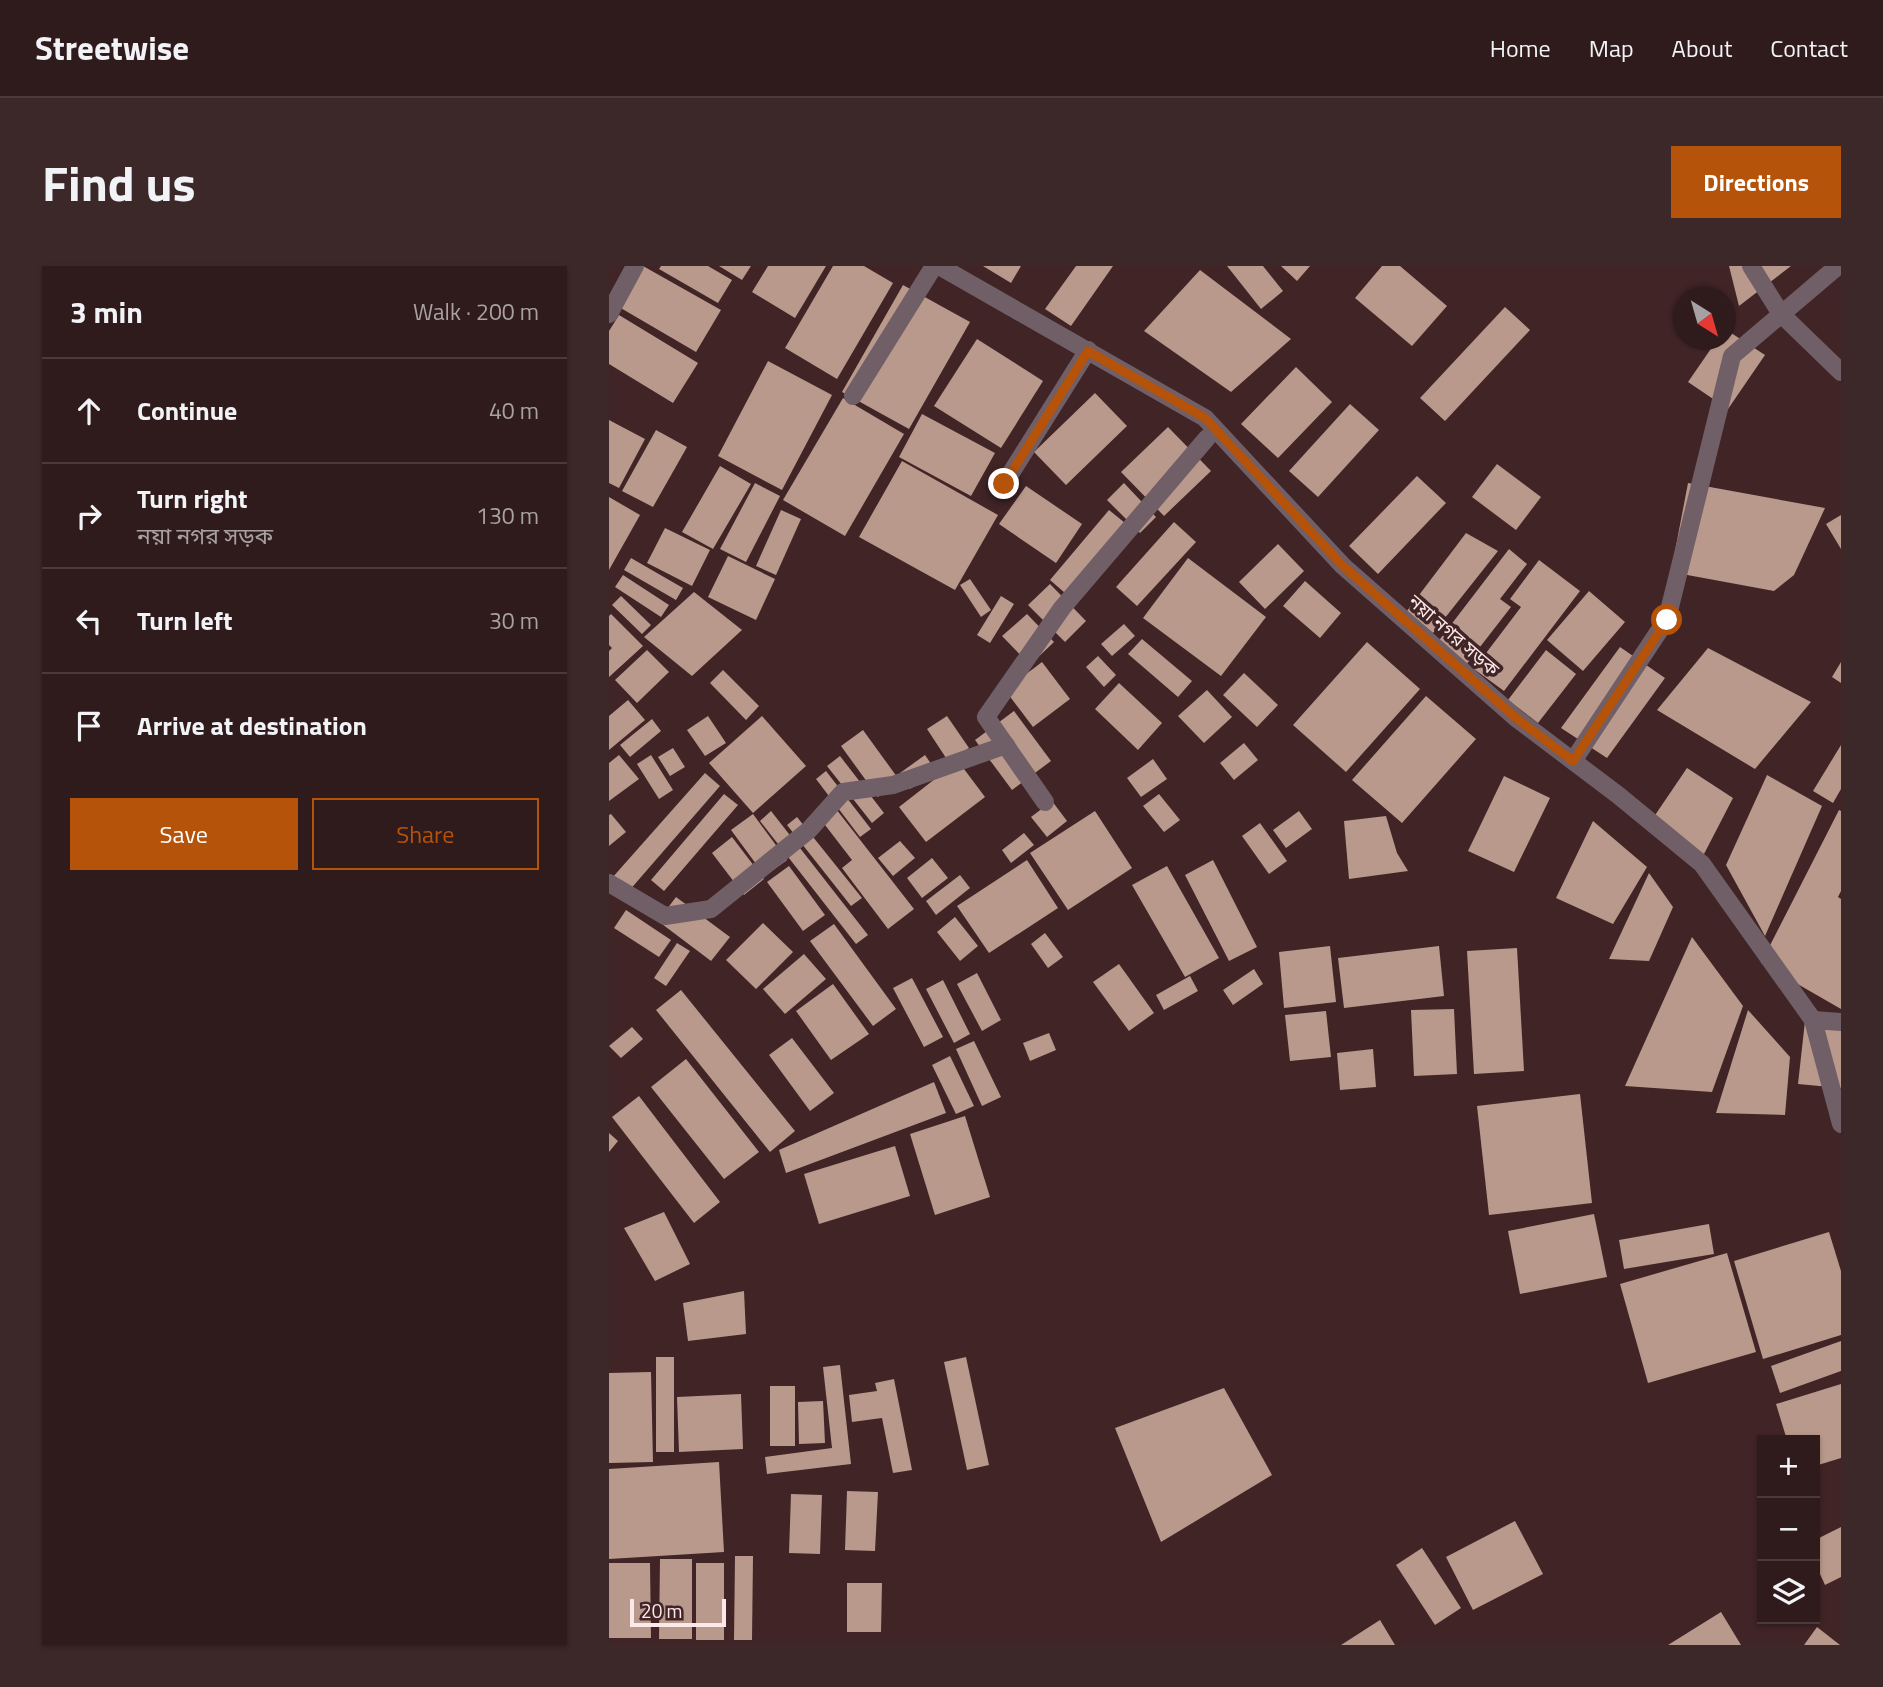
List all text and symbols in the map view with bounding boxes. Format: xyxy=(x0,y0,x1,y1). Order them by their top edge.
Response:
text: Streetwise xyxy=(35,23,189,73)
text: Home xyxy=(1490,30,1551,66)
text: Map xyxy=(1589,30,1634,66)
text: About xyxy=(1672,30,1732,66)
text: Contact xyxy=(1770,30,1848,66)
text: Find us xyxy=(42,145,196,220)
button: Directions xyxy=(1671,146,1841,218)
north arrow xyxy=(1673,287,1736,350)
text: 3 min xyxy=(70,289,143,335)
text: Walk · 200 m xyxy=(413,294,539,329)
text: Continue xyxy=(137,391,237,430)
icon: ahead xyxy=(70,392,108,430)
text: 40 m xyxy=(489,393,539,428)
route end xyxy=(988,468,1019,499)
text: Turn right xyxy=(137,479,248,518)
icon: right xyxy=(70,497,108,535)
text: 130 m xyxy=(476,498,539,533)
text: নয়া নগর সড়ক xyxy=(137,518,273,553)
street label: নয়া নগর সড়ক xyxy=(1402,586,1507,683)
text: Turn left xyxy=(137,601,232,640)
icon: left xyxy=(70,602,108,640)
text: 30 m xyxy=(489,603,539,638)
route start xyxy=(1651,604,1682,635)
text: Arrive at destination xyxy=(137,706,367,745)
icon: arrive xyxy=(70,707,108,745)
button: Save xyxy=(70,798,298,870)
button: Share xyxy=(312,798,539,870)
map controls xyxy=(1757,1435,1820,1624)
button: + xyxy=(1757,1435,1820,1498)
button: − xyxy=(1757,1498,1820,1561)
button: layers xyxy=(1757,1561,1820,1624)
scale bar xyxy=(630,1596,726,1628)
text: 20 m xyxy=(641,1596,682,1625)

